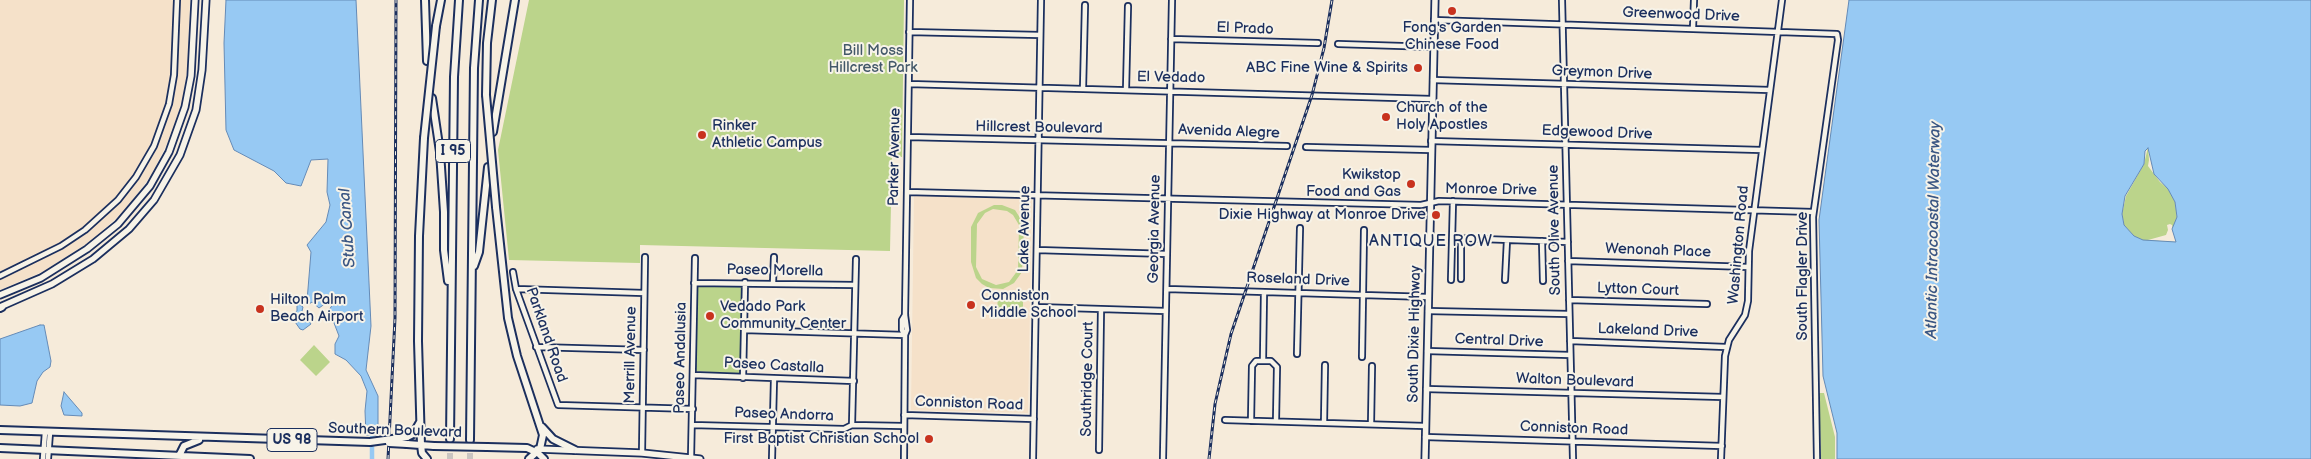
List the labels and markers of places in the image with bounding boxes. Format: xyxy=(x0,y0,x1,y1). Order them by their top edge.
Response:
marker: Fong's Garden Chinese Food xyxy=(1446,5,1458,17)
place label: Fong's Garden Chinese Food xyxy=(1403,19,1501,54)
place label: ABC Fine Wine & Spirits xyxy=(1246,59,1408,77)
marker: ABC Fine Wine & Spirits xyxy=(1412,62,1424,74)
place label: Church of the Holy Apostles xyxy=(1396,99,1488,134)
marker: Church of the Holy Apostles xyxy=(1380,111,1392,123)
place label: Rinker Athletic Campus xyxy=(712,117,822,152)
marker: Rinker Athletic Campus xyxy=(696,129,708,141)
place label: Kwikstop Food and Gas xyxy=(1306,166,1401,201)
marker: Kwikstop Food and Gas xyxy=(1405,178,1417,190)
place label: Dixie Highway at Monroe Drive xyxy=(1219,206,1426,224)
marker: Dixie Highway at Monroe Drive xyxy=(1430,209,1442,221)
place label: Conniston Middle School xyxy=(981,287,1077,322)
place label: Hilton Palm Beach Airport xyxy=(270,291,363,326)
place label: Vedado Park Community Center xyxy=(720,298,846,333)
marker: Conniston Middle School xyxy=(965,299,977,311)
marker: Hilton Palm Beach Airport xyxy=(254,303,266,315)
marker: Vedado Park Community Center xyxy=(704,310,716,322)
place label: First Baptist Christian School xyxy=(723,430,919,448)
marker: First Baptist Christian School xyxy=(923,433,935,445)

